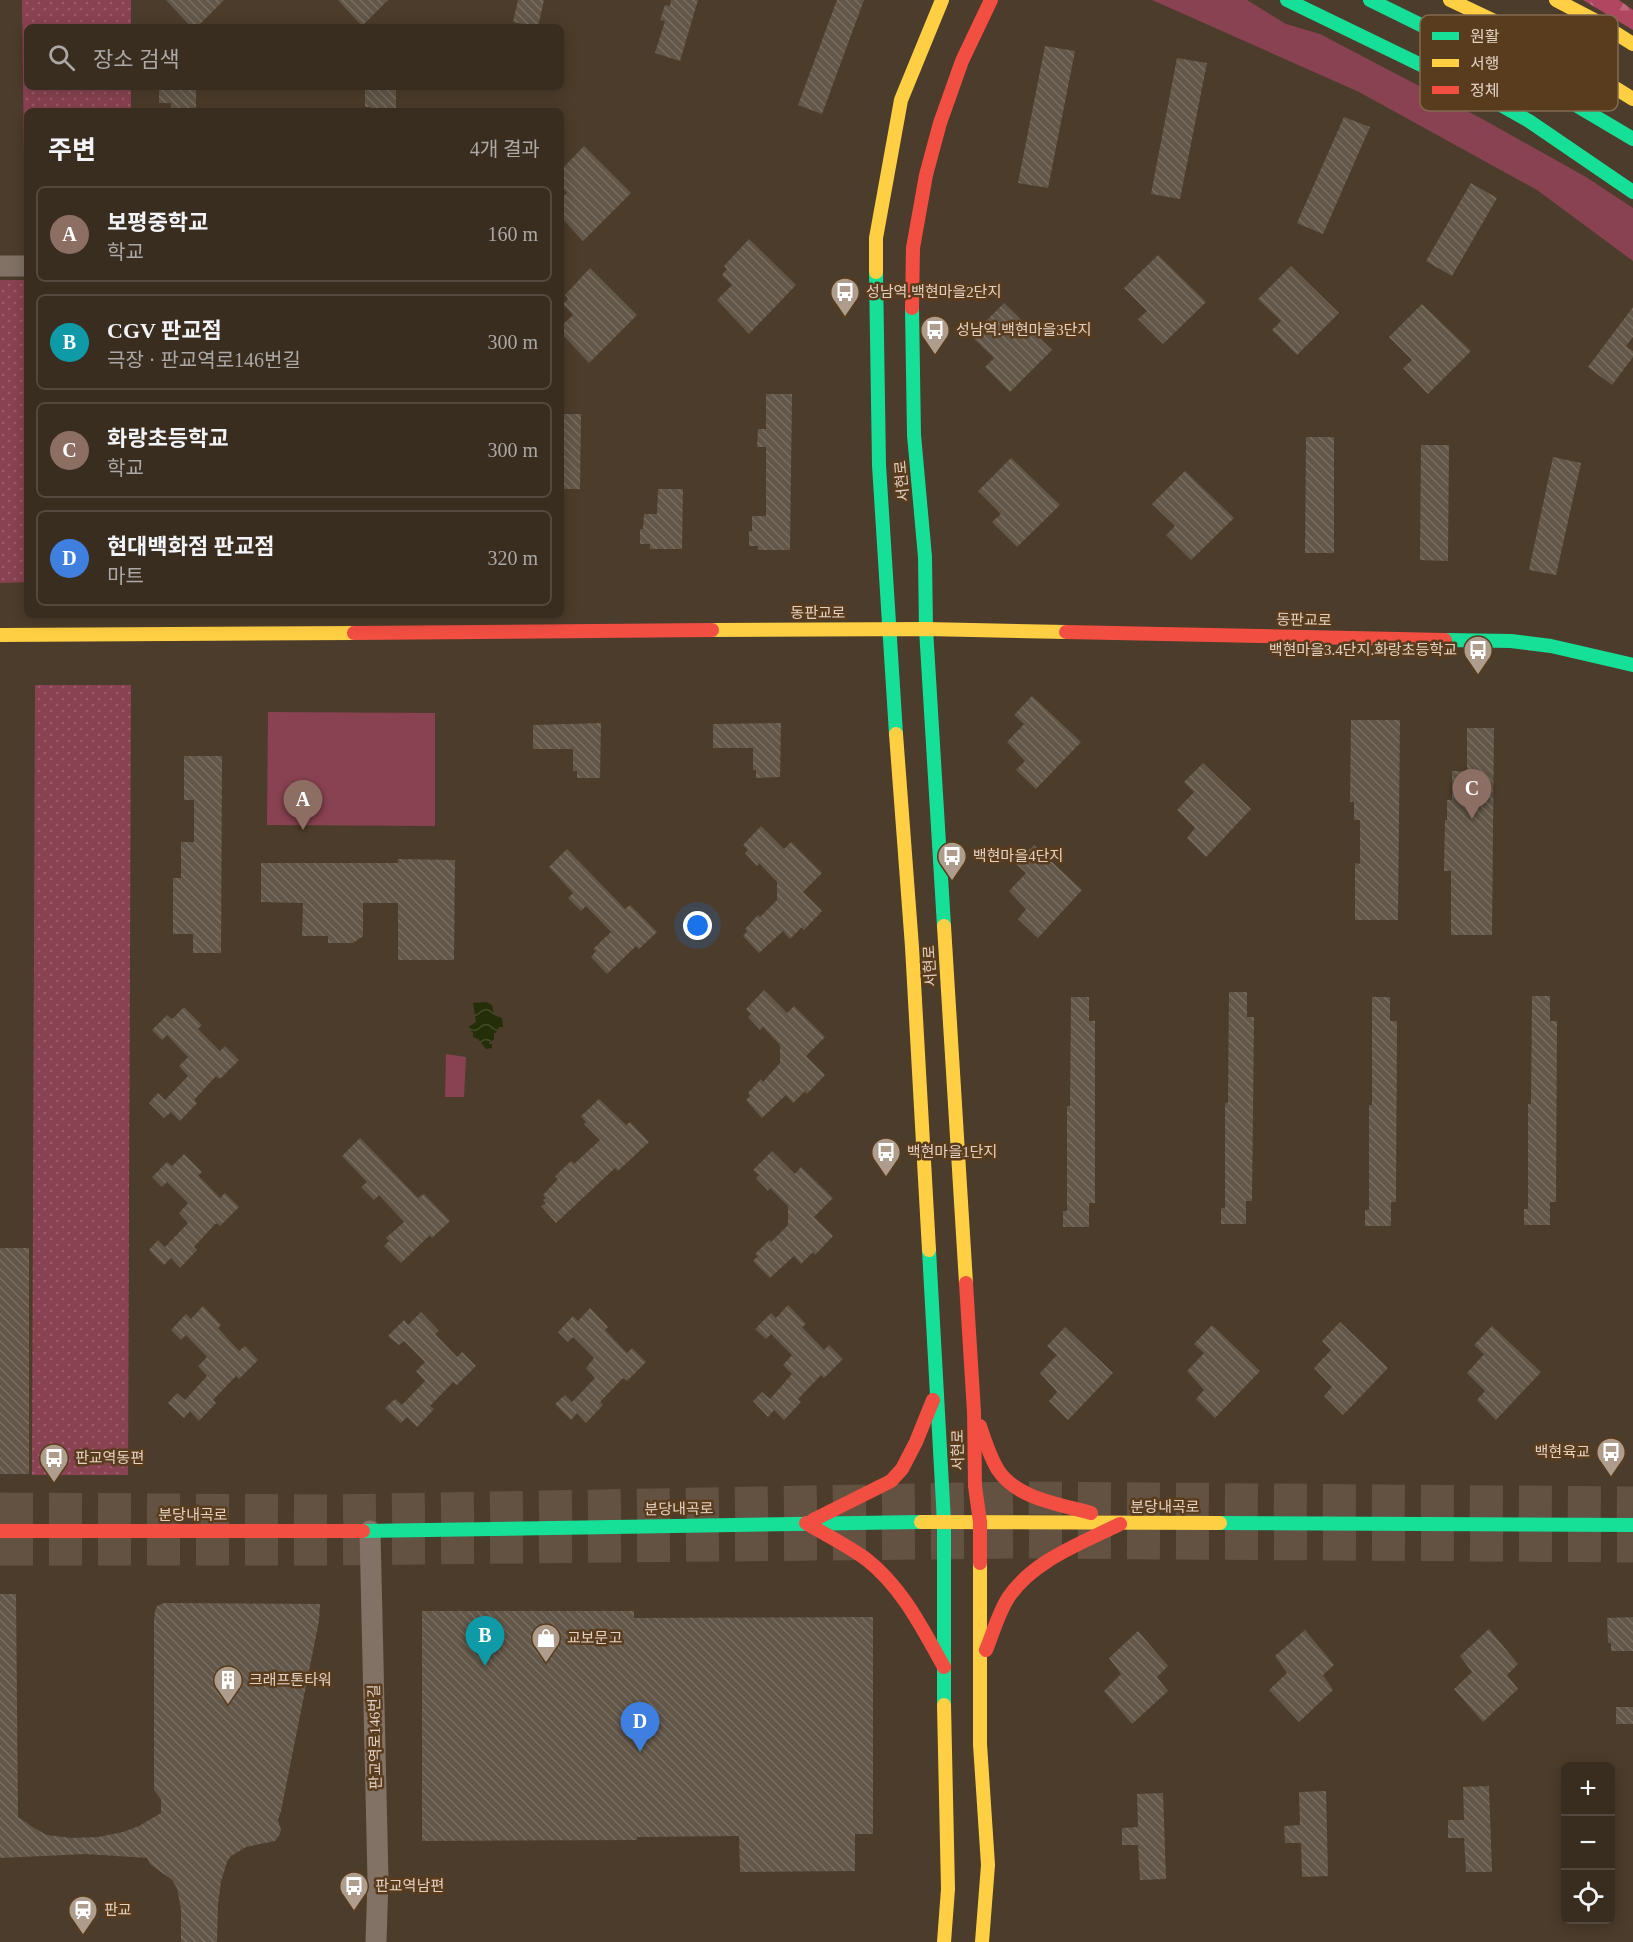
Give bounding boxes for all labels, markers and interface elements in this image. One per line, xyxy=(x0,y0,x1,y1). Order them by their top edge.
legend xyxy=(1420,15,1618,111)
search box xyxy=(24,24,564,90)
text: 원활 xyxy=(1470,28,1500,45)
icon: search xyxy=(45,41,78,74)
text: 장소 검색 xyxy=(93,47,179,72)
text: 서행 xyxy=(1470,55,1499,72)
text: 정체 xyxy=(1470,82,1499,99)
text: 주변 xyxy=(48,136,96,165)
text: 4개 결과 xyxy=(470,138,540,160)
text: 보평중학교 xyxy=(107,210,208,235)
text: A xyxy=(62,223,77,245)
text: 160 m xyxy=(487,223,538,245)
text: 학교 xyxy=(107,241,144,263)
bus stop icon: 성남역.백현마을2단지 xyxy=(829,276,861,318)
place label: 성남역.백현마을2단지 xyxy=(866,283,1001,300)
bus stop icon: 성남역.백현마을3단지 xyxy=(919,314,951,356)
text: CGV 판교점 xyxy=(107,318,222,343)
place label: 성남역.백현마을3단지 xyxy=(956,321,1091,338)
text: B xyxy=(63,331,76,353)
text: 300 m xyxy=(487,331,538,353)
text: 극장 · 판교역로146번길 xyxy=(107,349,301,371)
text: 화랑초등학교 xyxy=(107,426,228,451)
text: C xyxy=(62,439,77,461)
text: 300 m xyxy=(487,439,538,461)
text: 학교 xyxy=(107,457,144,479)
street label: 서현로 xyxy=(891,460,912,502)
text: 현대백화점 판교점 xyxy=(107,534,274,559)
text: D xyxy=(62,547,77,569)
text: 320 m xyxy=(487,547,538,569)
text: 마트 xyxy=(107,565,144,587)
street label: 동판교로 xyxy=(790,605,846,621)
street label: 동판교로 xyxy=(1276,612,1332,628)
bus stop icon: 백현마을3.4단지.화랑초등학교 xyxy=(1462,634,1494,676)
place label: 백현마을3.4단지.화랑초등학교 xyxy=(1269,641,1457,658)
pin: C xyxy=(1452,770,1492,819)
pin: A xyxy=(284,780,322,830)
bus stop icon: 백현마을4단지 xyxy=(936,840,968,882)
place label: 백현마을4단지 xyxy=(973,847,1063,864)
your location xyxy=(683,911,712,940)
street label: 서현로 xyxy=(920,945,939,987)
bus stop icon: 백현마을1단지 xyxy=(870,1136,902,1178)
place label: 백현마을1단지 xyxy=(907,1143,997,1160)
street label: 서현로 xyxy=(949,1429,966,1471)
bus stop icon: 백현육교 xyxy=(1595,1436,1627,1478)
bus stop icon: 판교역동편 xyxy=(38,1442,70,1484)
place label: 백현육교 xyxy=(1535,1443,1590,1460)
place label: 판교역동편 xyxy=(75,1450,144,1466)
street label: 분당내곡로 xyxy=(1130,1499,1200,1515)
street label: 분당내곡로 xyxy=(644,1500,714,1518)
street label: 분당내곡로 xyxy=(158,1507,228,1523)
pin: B xyxy=(466,1616,504,1666)
shop icon: 교보문고 xyxy=(530,1622,562,1664)
place label: 교보문고 xyxy=(567,1630,622,1646)
building icon: 크래프톤타워 xyxy=(212,1664,244,1706)
place label: 크래프톤타워 xyxy=(249,1672,332,1688)
street label: 판교역로146번길 xyxy=(366,1684,384,1790)
pin: D xyxy=(620,1702,660,1752)
map controls xyxy=(1561,1762,1615,1924)
button: + xyxy=(1561,1762,1615,1816)
button: − xyxy=(1561,1816,1615,1870)
bus stop icon: 판교역남편 xyxy=(338,1870,370,1912)
button: locate xyxy=(1561,1870,1615,1924)
place label: 판교역남편 xyxy=(375,1878,444,1894)
station icon: 판교 xyxy=(67,1894,99,1936)
place label: 판교 xyxy=(104,1902,132,1918)

